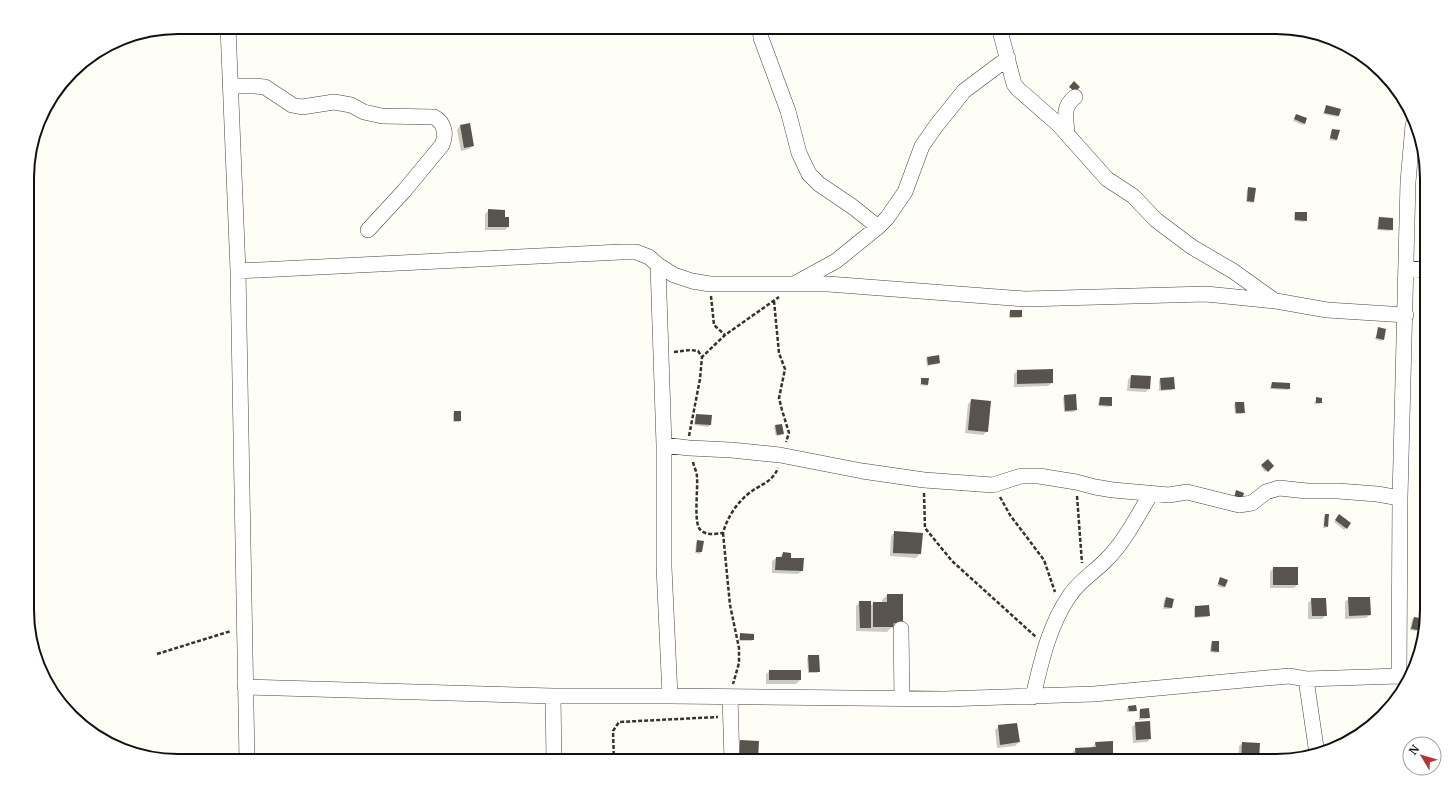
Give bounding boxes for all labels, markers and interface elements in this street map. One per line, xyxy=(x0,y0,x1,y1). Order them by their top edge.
north arrow xyxy=(1402,736,1442,776)
text: N xyxy=(1406,742,1422,758)

